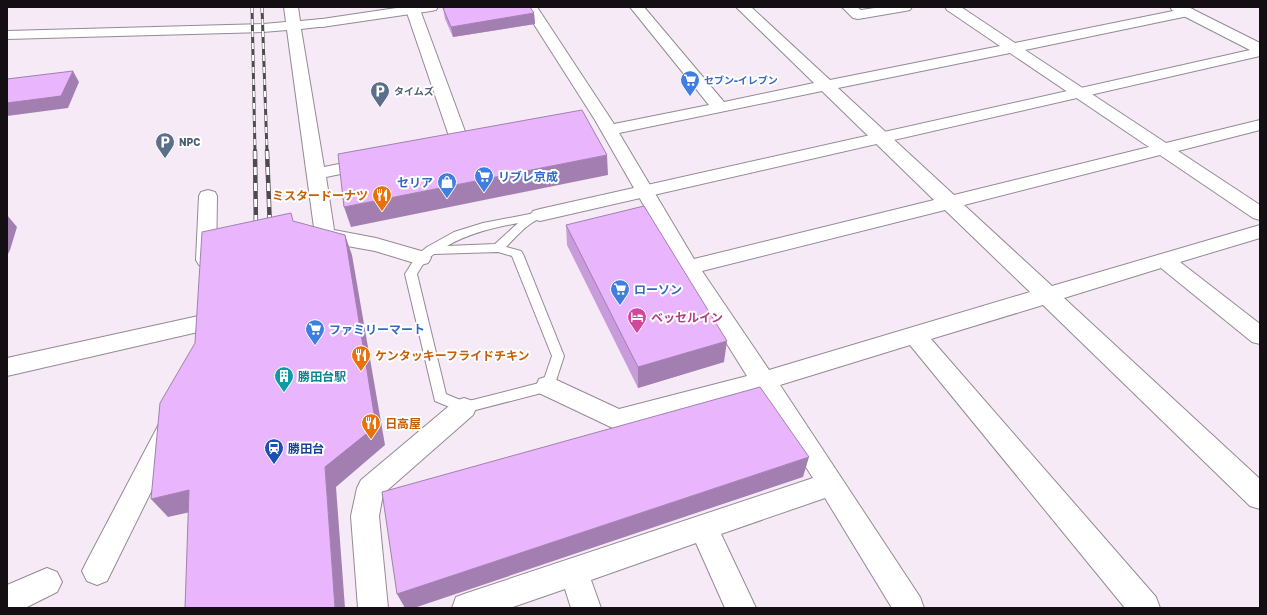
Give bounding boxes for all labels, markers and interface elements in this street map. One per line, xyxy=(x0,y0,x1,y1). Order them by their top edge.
supermarket icon: セブン-イレブン xyxy=(679,69,701,97)
place label: セブン-イレブン xyxy=(704,74,778,86)
parking icon: タイムズ xyxy=(369,80,391,108)
place label: タイムズ xyxy=(394,85,434,97)
parking icon: NPC xyxy=(154,131,176,159)
place label: NPC xyxy=(179,136,200,148)
supermarket icon: リブレ京成 xyxy=(473,165,495,193)
place label: リブレ京成 xyxy=(498,169,558,184)
shop icon: セリア xyxy=(436,171,458,199)
place label: セリア xyxy=(397,175,433,190)
restaurant icon: ミスタードーナツ xyxy=(371,184,393,212)
place label: ミスタードーナツ xyxy=(272,188,368,203)
supermarket icon: ローソン xyxy=(609,278,631,306)
place label: ローソン xyxy=(634,282,682,297)
hotel icon: ベッセルイン xyxy=(626,306,648,334)
place label: ベッセルイン xyxy=(651,310,723,325)
supermarket icon: ファミリーマート xyxy=(304,318,326,346)
place label: ファミリーマート xyxy=(329,322,425,337)
restaurant icon: ケンタッキーフライドチキン xyxy=(350,344,372,372)
place label: ケンタッキーフライドチキン xyxy=(375,348,530,363)
building icon: 勝田台駅 xyxy=(273,365,295,393)
place label: 勝田台駅 xyxy=(298,369,346,384)
restaurant icon: 日高屋 xyxy=(360,412,382,440)
place label: 日高屋 xyxy=(385,416,421,431)
station icon: 勝田台 xyxy=(263,437,285,465)
place label: 勝田台 xyxy=(288,441,324,456)

